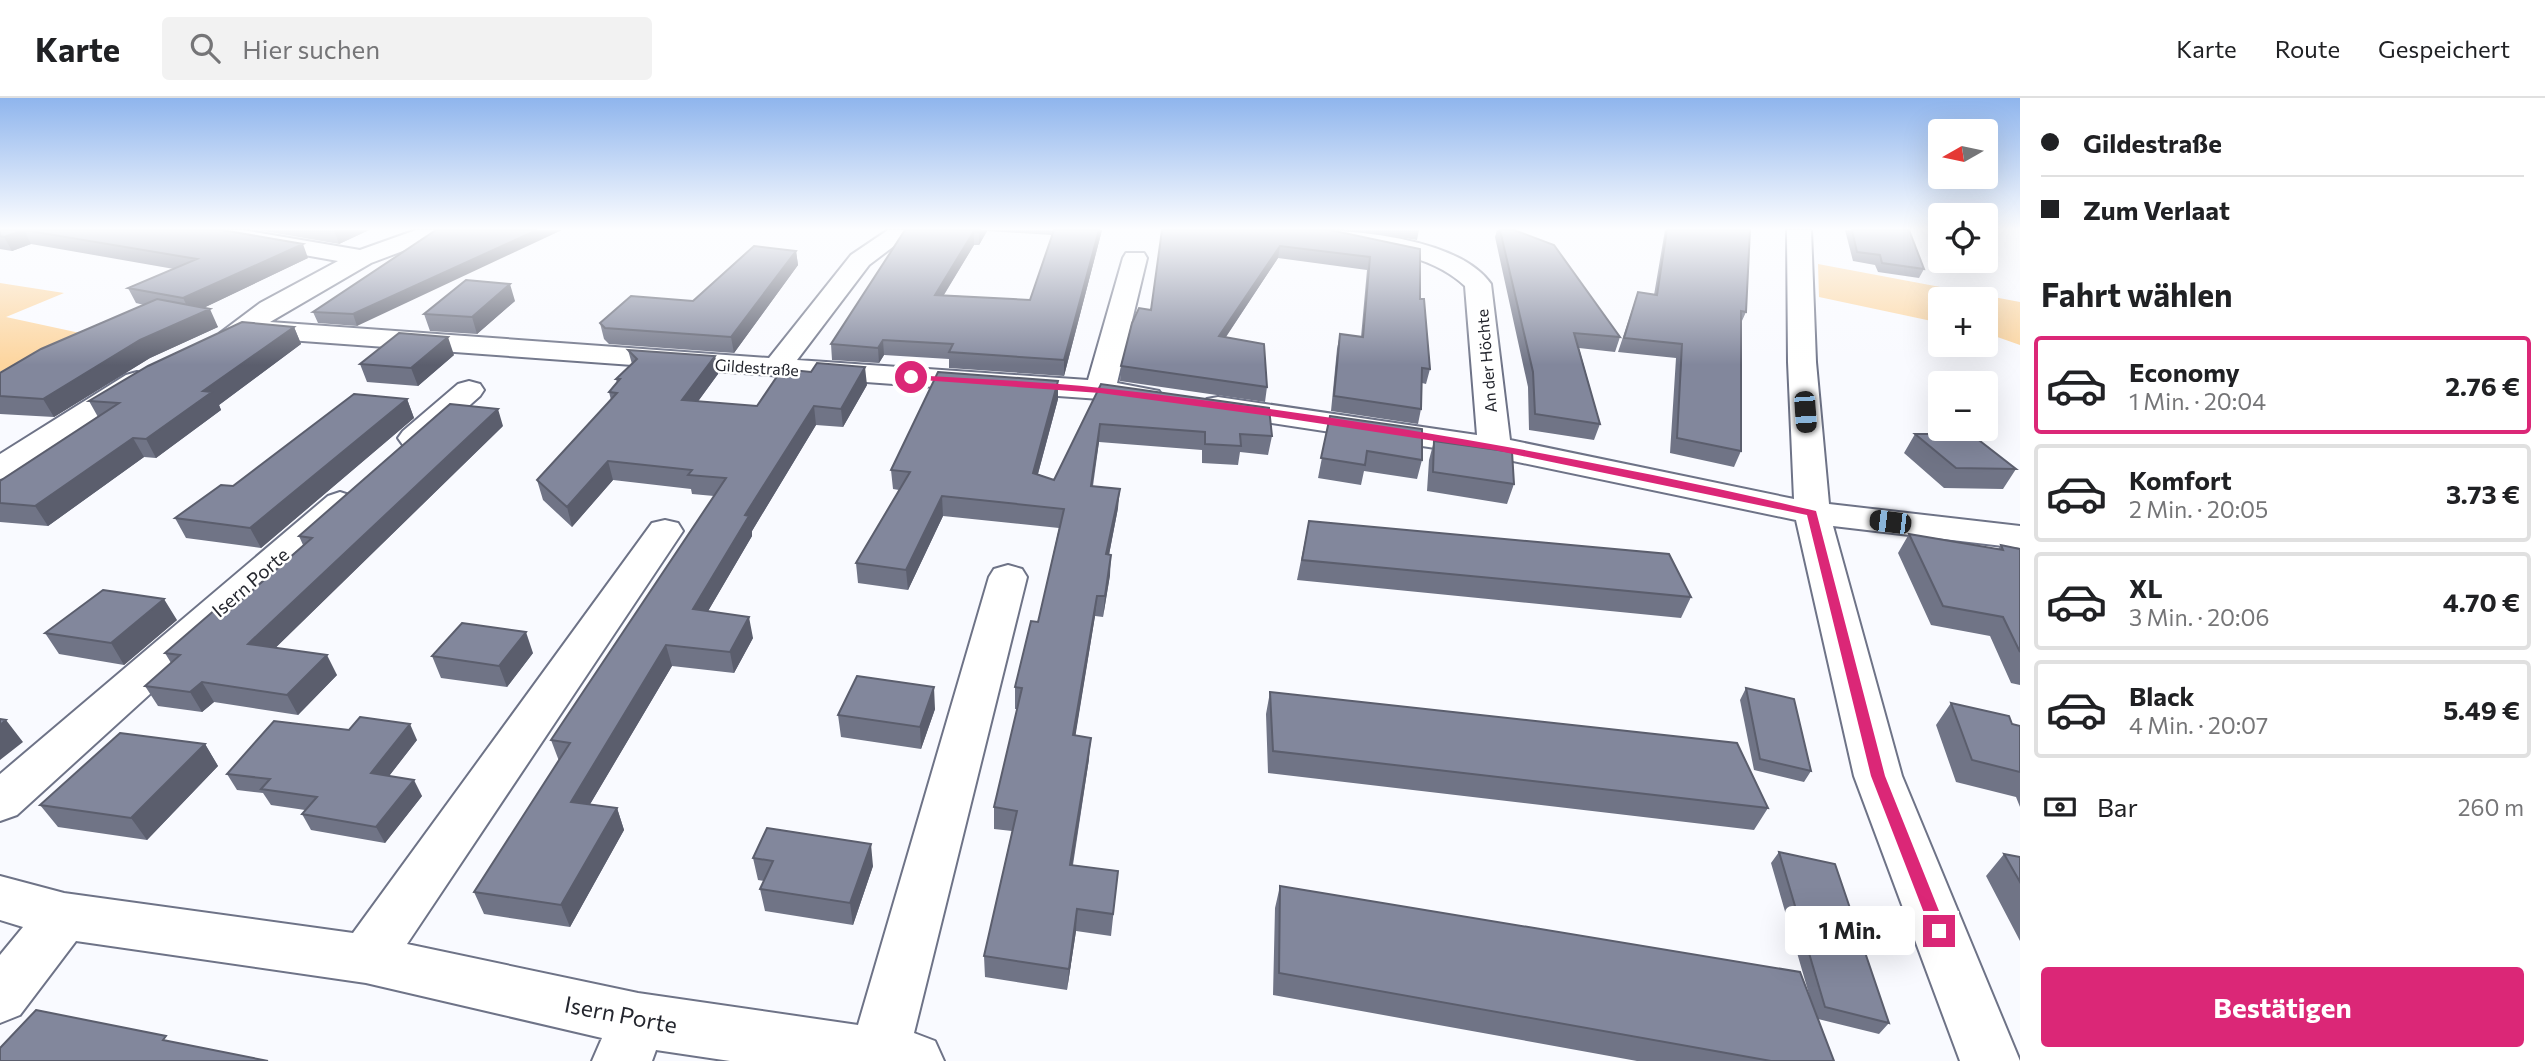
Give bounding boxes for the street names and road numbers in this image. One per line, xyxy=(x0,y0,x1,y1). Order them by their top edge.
street label: An der Höchte xyxy=(1472,308,1500,414)
street label: Gildestraße xyxy=(714,355,800,379)
street label: Isern Porte xyxy=(207,542,293,622)
street label: Isern Porte xyxy=(562,989,680,1039)

